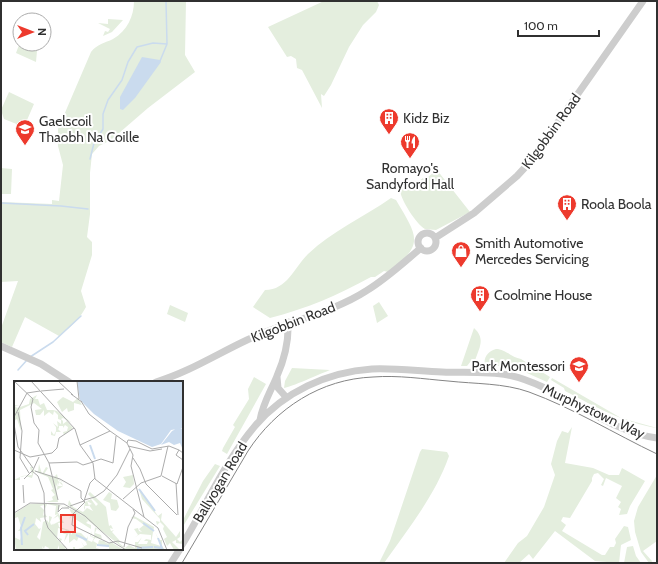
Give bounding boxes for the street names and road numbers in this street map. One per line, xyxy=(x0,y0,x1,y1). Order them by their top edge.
street label: Kilgobbin Road xyxy=(518,90,584,172)
street label: Kilgobbin Road xyxy=(248,298,338,346)
street label: Murphystown Way xyxy=(540,379,648,443)
street label: Ballyogan Road xyxy=(189,438,251,526)

